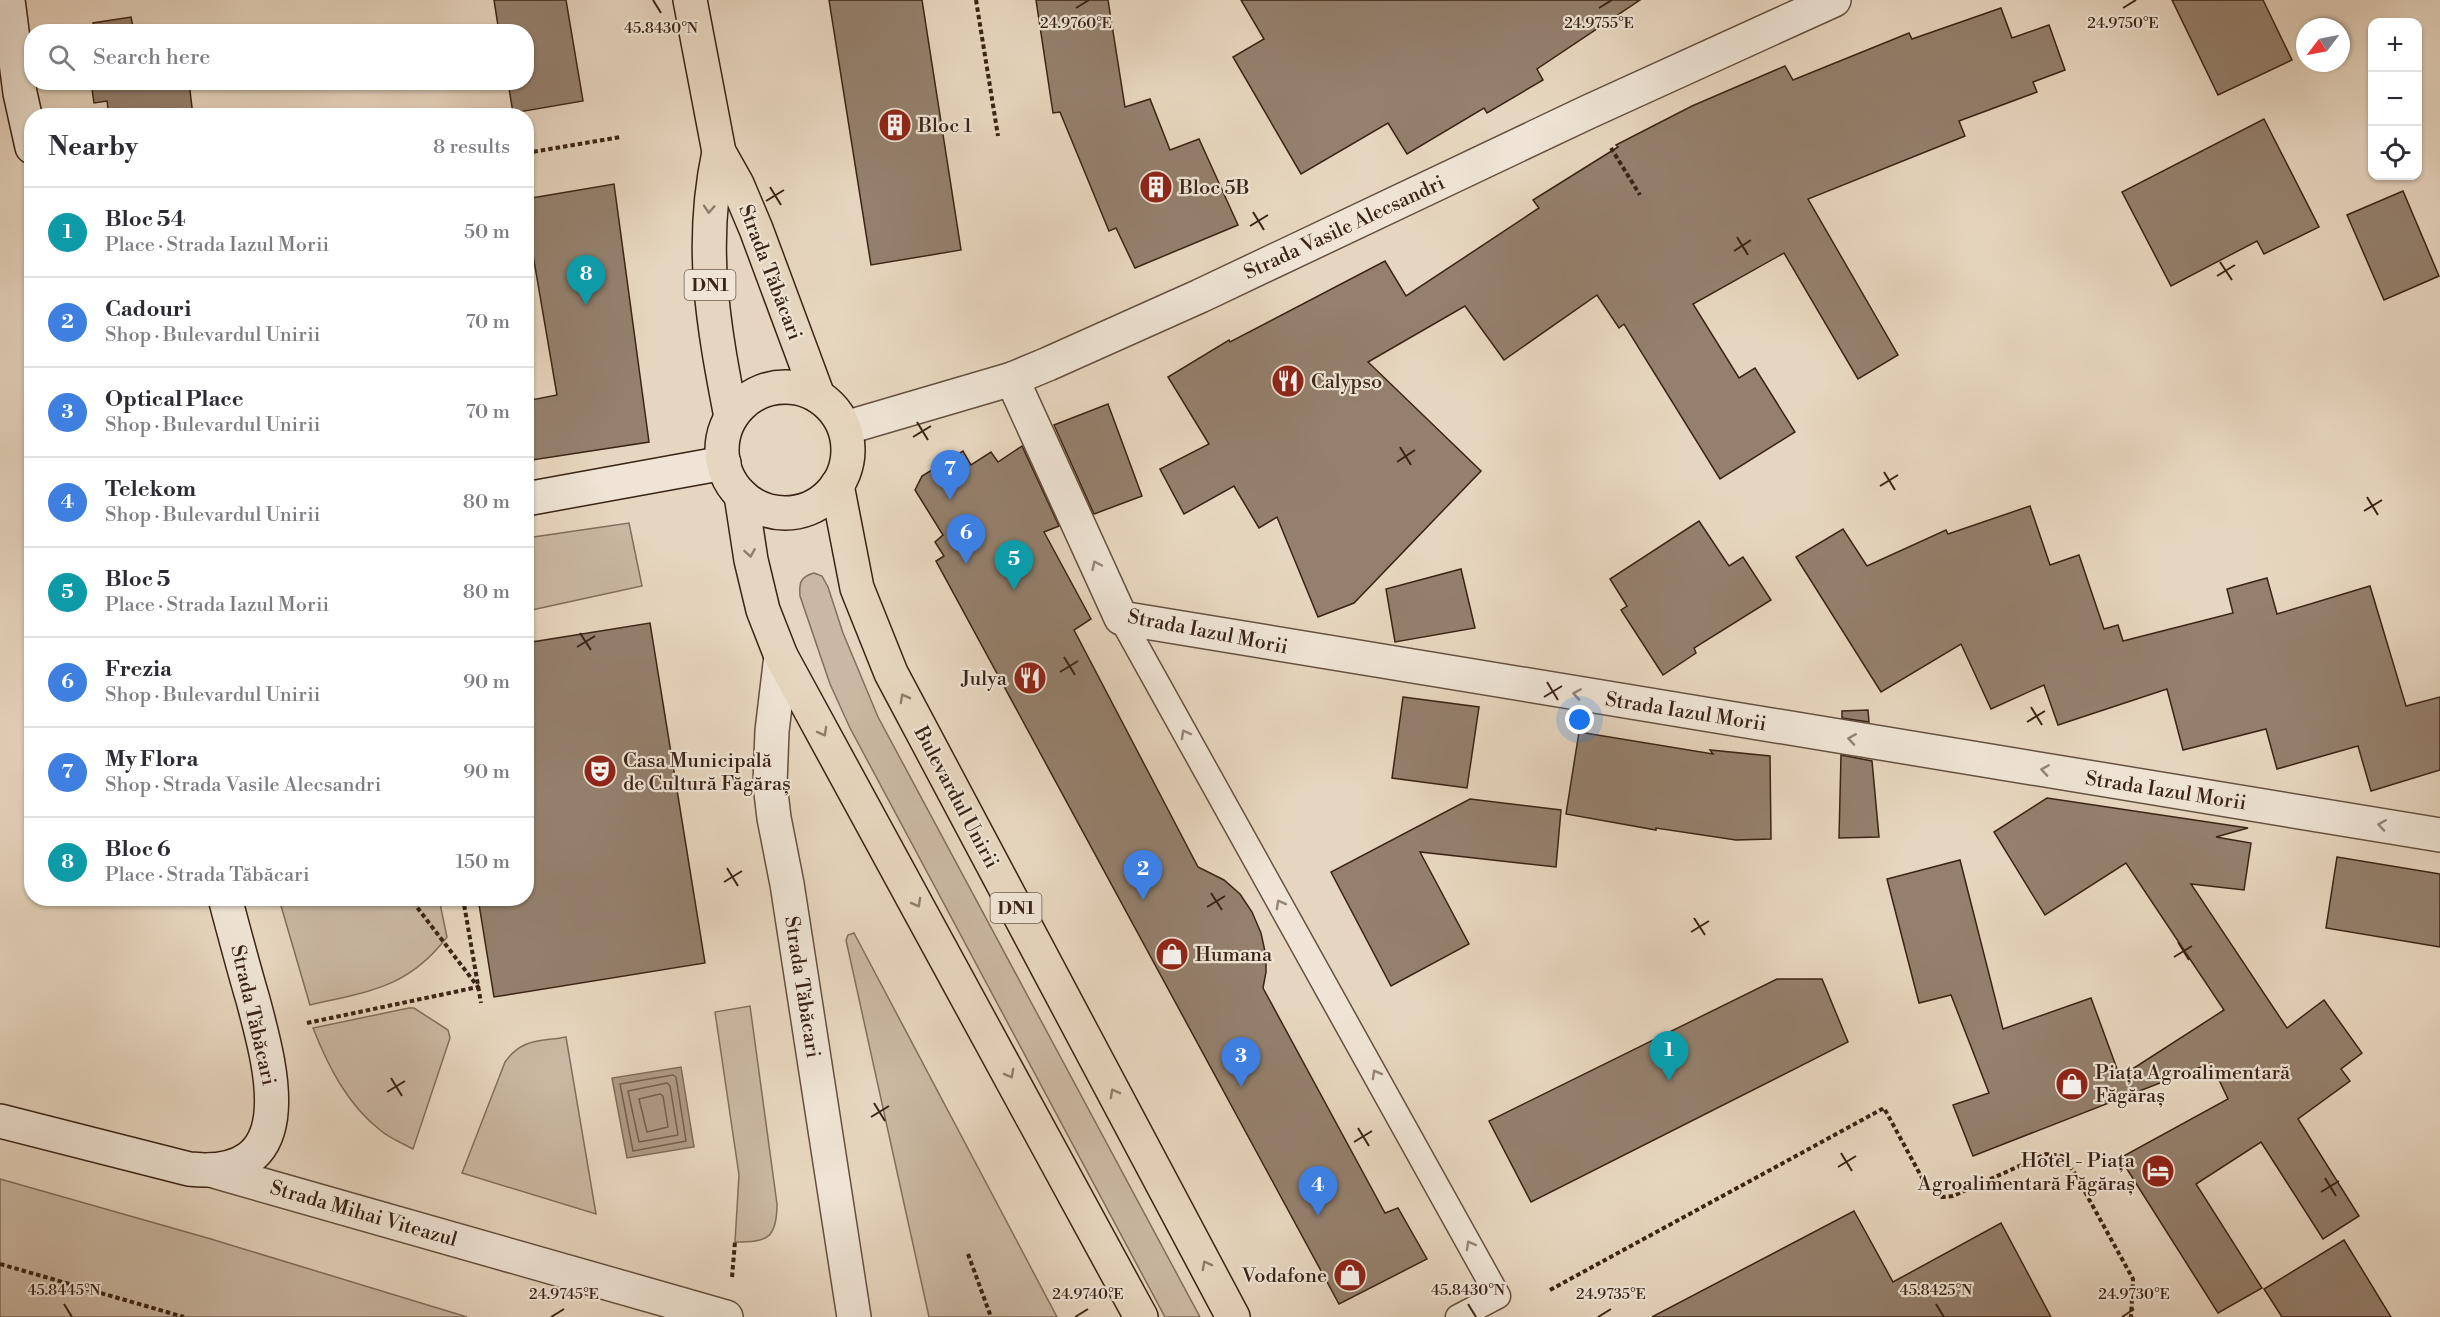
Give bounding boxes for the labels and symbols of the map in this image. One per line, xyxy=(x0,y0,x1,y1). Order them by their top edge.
text: 24.9760°E xyxy=(1040,14,1112,33)
text: 24.9755°E xyxy=(1564,14,1634,33)
text: 24.9750°E xyxy=(2087,14,2159,33)
north arrow xyxy=(2296,18,2350,72)
text: 45.8430°N xyxy=(624,19,698,38)
building icon: Bloc 1 xyxy=(877,107,913,143)
place label: Bloc 1 xyxy=(917,114,972,139)
building icon: Bloc 5B xyxy=(1138,169,1174,205)
street label: Strada Vasile Alecsandri xyxy=(1240,171,1449,286)
place label: Bloc 5B xyxy=(1178,176,1250,201)
street label: Strada Tăbăcari xyxy=(732,201,807,344)
one-way arrow xyxy=(703,205,716,214)
pin: 8 xyxy=(566,256,606,305)
road number: DN1 xyxy=(684,270,736,300)
restaurant icon: Calypso xyxy=(1270,363,1306,399)
place label: Calypso xyxy=(1311,370,1382,395)
pin: 7 xyxy=(930,450,970,500)
pin: 6 xyxy=(946,514,986,564)
pin: 5 xyxy=(994,540,1034,590)
one-way arrow xyxy=(743,548,756,558)
one-way arrow xyxy=(1092,561,1104,572)
street label: Strada Iazul Morii xyxy=(1125,605,1290,660)
restaurant icon: Julya xyxy=(1012,660,1048,696)
place label: Julya xyxy=(960,667,1008,692)
street label: Strada Iazul Morii xyxy=(1603,687,1768,738)
one-way arrow xyxy=(1572,688,1582,700)
one-way arrow xyxy=(900,694,912,705)
your location xyxy=(1565,705,1594,734)
street label: Bulevardul Unirii xyxy=(907,721,1004,874)
one-way arrow xyxy=(815,726,827,737)
one-way arrow xyxy=(1181,729,1192,740)
one-way arrow xyxy=(1848,733,1857,745)
place label: Casa Municipală de Cultură Făgăraș xyxy=(623,749,791,797)
theatre icon: Casa Municipală de Cultură Făgăraș xyxy=(582,753,618,789)
one-way arrow xyxy=(2040,764,2050,777)
street label: Strada Iazul Morii xyxy=(2083,766,2248,817)
one-way arrow xyxy=(2378,820,2387,832)
pin: 2 xyxy=(1124,850,1162,900)
road number: DN1 xyxy=(990,893,1042,923)
one-way arrow xyxy=(910,897,921,907)
one-way arrow xyxy=(1276,900,1287,910)
street label: Strada Tăbăcari xyxy=(778,915,825,1060)
shop icon: Humana xyxy=(1154,936,1190,972)
street label: Strada Tăbăcari xyxy=(224,943,281,1088)
place label: Humana xyxy=(1195,943,1273,968)
pin: 1 xyxy=(1650,1032,1688,1081)
pin: 3 xyxy=(1222,1038,1260,1087)
place label: Piața Agroalimentară Făgăraș xyxy=(2095,1061,2291,1109)
shop icon: Piața Agroalimentară Făgăraș xyxy=(2054,1066,2090,1102)
one-way arrow xyxy=(1003,1068,1014,1079)
one-way arrow xyxy=(1371,1070,1383,1080)
one-way arrow xyxy=(1110,1089,1121,1099)
place label: Hotel - Piața Agroalimentară Făgăraș xyxy=(1917,1149,2136,1197)
hotel icon: Hotel - Piața Agroalimentară Făgăraș xyxy=(2140,1153,2176,1189)
pin: 4 xyxy=(1298,1166,1338,1216)
street label: Strada Mihai Viteazul xyxy=(267,1176,460,1253)
one-way arrow xyxy=(1466,1240,1477,1251)
shop icon: Vodafone xyxy=(1332,1257,1368,1293)
one-way arrow xyxy=(1202,1261,1213,1272)
place label: Vodafone xyxy=(1241,1264,1327,1289)
text: 45.8445°N xyxy=(27,1281,101,1300)
text: 45.8430°N xyxy=(1431,1281,1505,1300)
text: 45.8425°N xyxy=(1900,1281,1972,1300)
text: 24.9745°E xyxy=(529,1285,599,1304)
text: 24.9740°E xyxy=(1052,1285,1124,1304)
text: 24.9735°E xyxy=(1576,1285,1646,1304)
text: 24.9730°E xyxy=(2098,1285,2170,1304)

